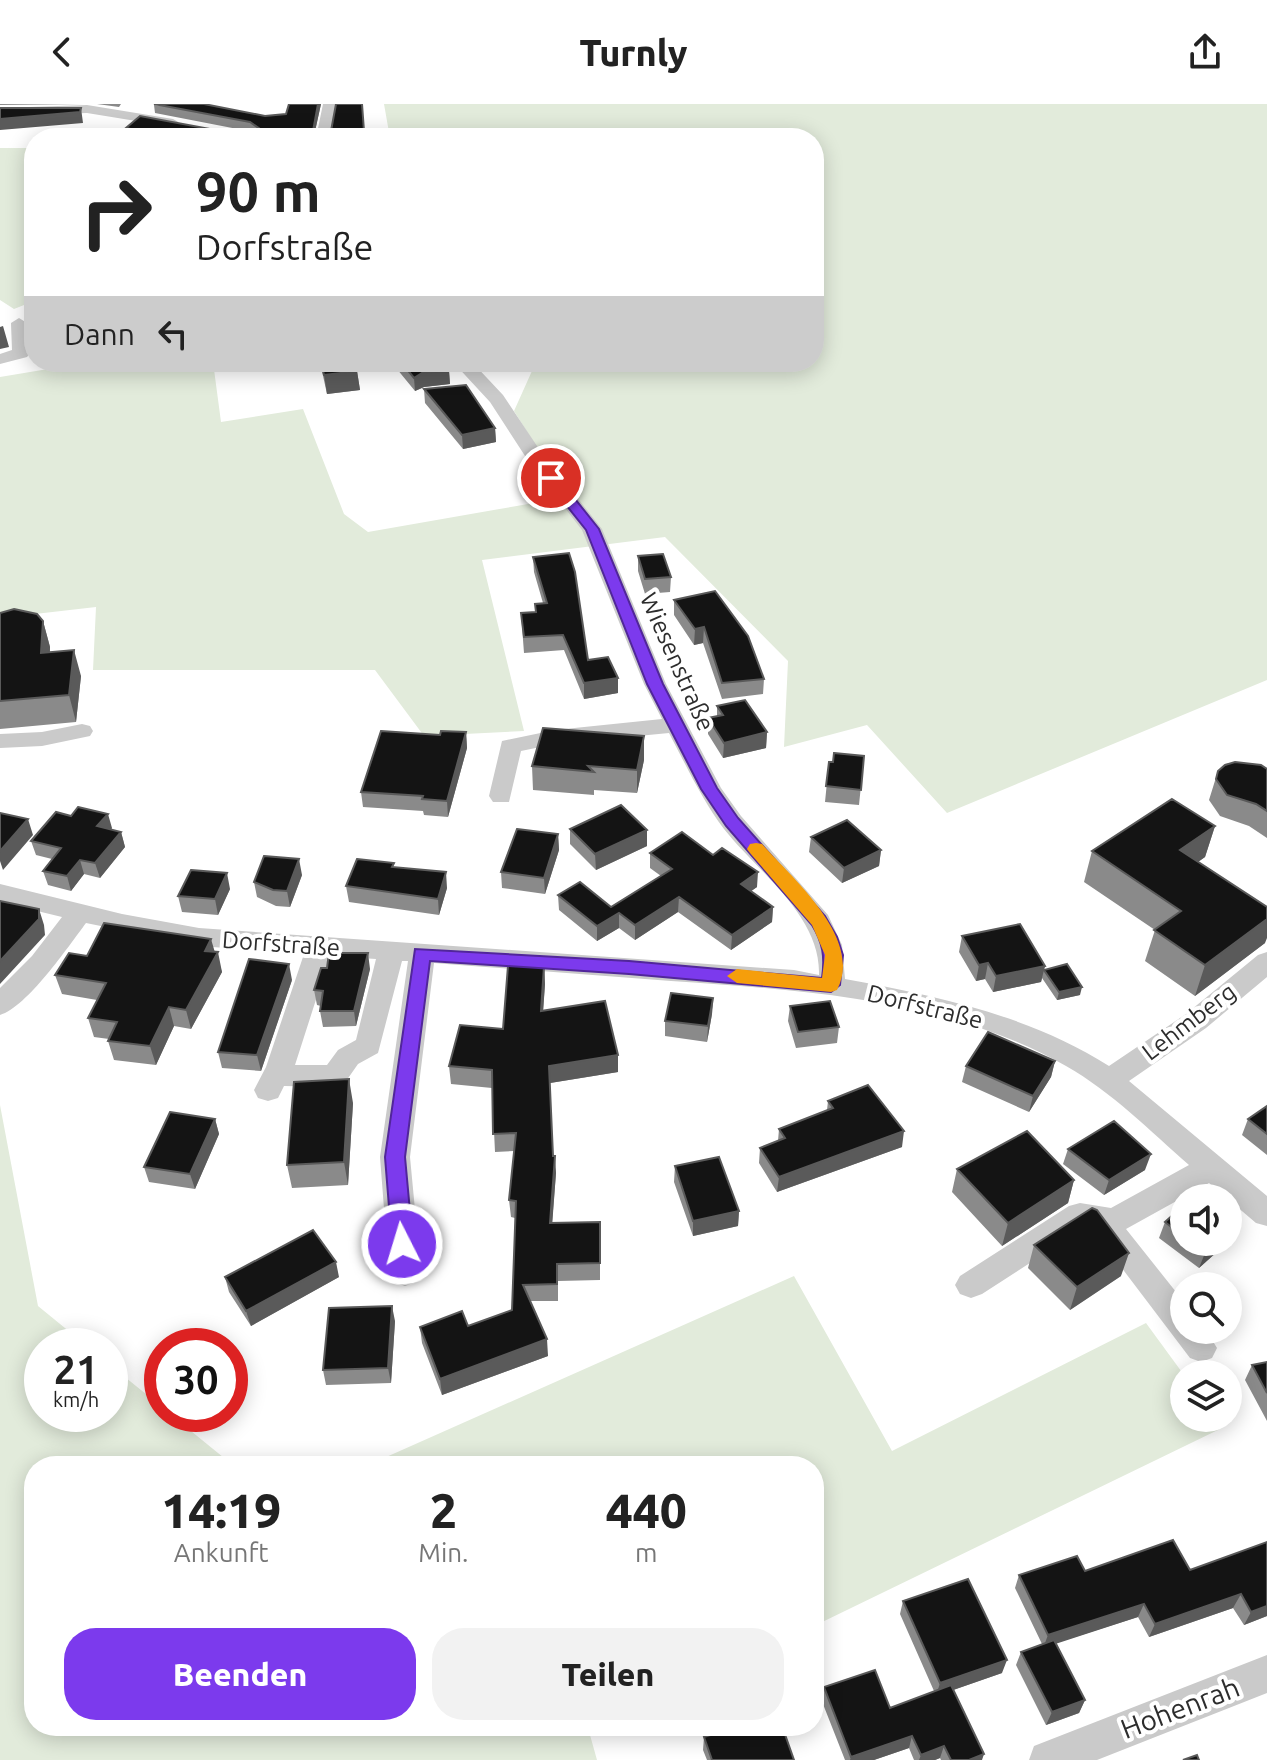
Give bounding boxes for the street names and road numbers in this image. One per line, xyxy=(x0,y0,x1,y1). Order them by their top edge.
street label: Wiesenstraße xyxy=(635,589,720,735)
street label: Dorfstraße xyxy=(221,926,341,961)
street label: Lehmberg xyxy=(1137,978,1241,1065)
street label: Dorfstraße xyxy=(865,979,986,1034)
street label: Hohenrah xyxy=(1116,1671,1243,1744)

